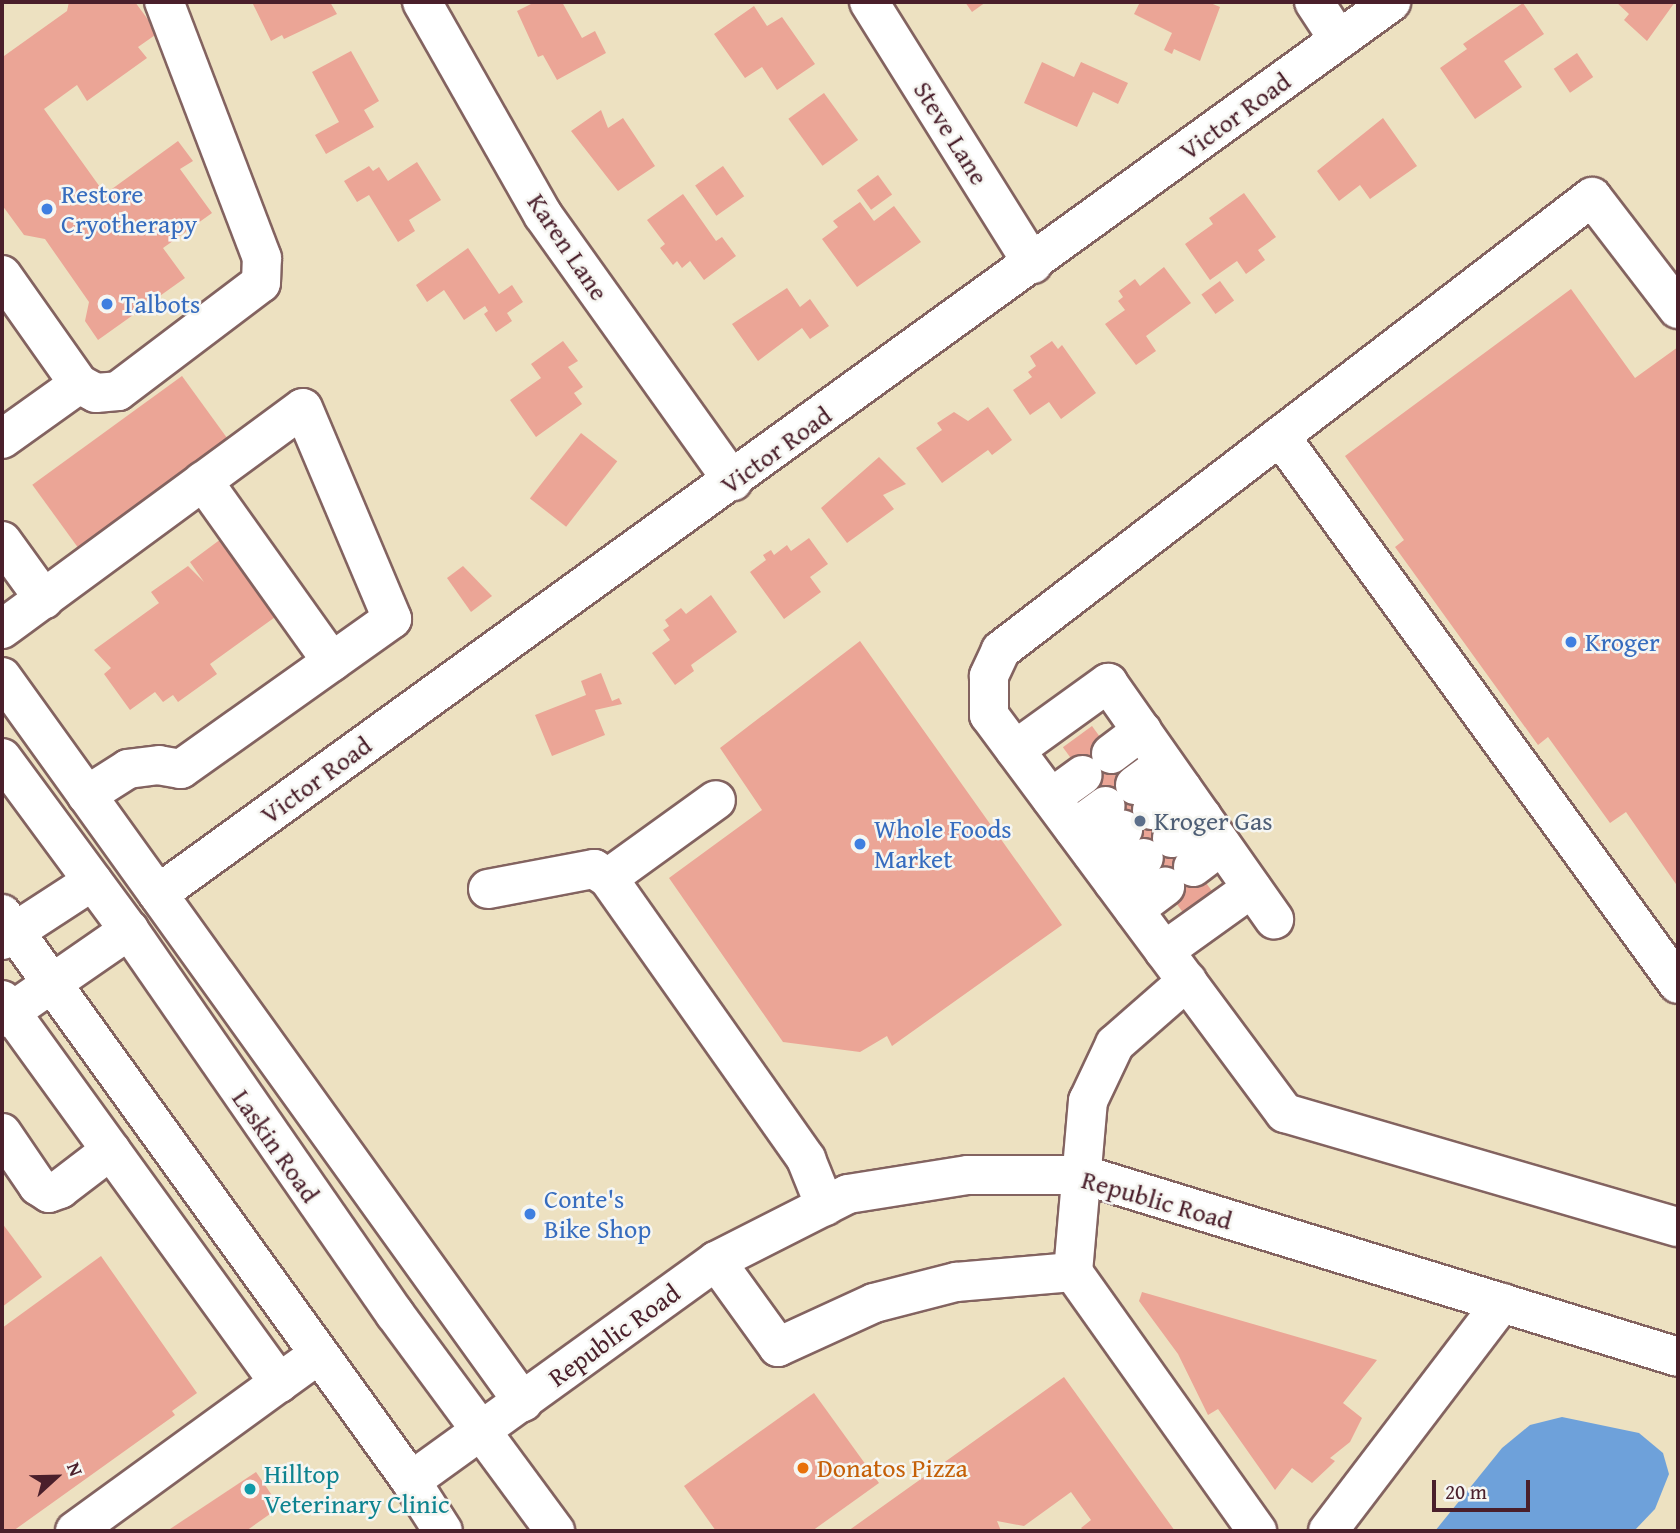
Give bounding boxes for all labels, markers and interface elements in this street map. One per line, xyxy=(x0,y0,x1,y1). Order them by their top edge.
street label: Victor Road xyxy=(1174,65,1296,167)
street label: Steve Lane xyxy=(907,76,995,190)
place label: Restore Cryotherapy xyxy=(61,178,197,240)
street label: Karen Lane xyxy=(521,188,615,306)
marker: Restore Cryotherapy xyxy=(39,201,55,217)
place label: Talbots xyxy=(121,288,200,320)
marker: Talbots xyxy=(99,296,115,312)
street label: Victor Road xyxy=(715,399,837,501)
place label: Kroger xyxy=(1585,626,1660,658)
marker: Kroger xyxy=(1563,634,1579,650)
street label: Victor Road xyxy=(255,729,377,831)
place label: Kroger Gas xyxy=(1154,805,1272,837)
place label: Whole Foods Market xyxy=(874,813,1012,874)
marker: Kroger Gas xyxy=(1132,813,1148,829)
marker: Whole Foods Market xyxy=(852,836,868,852)
street label: Laskin Road xyxy=(226,1084,326,1208)
street label: Republic Road xyxy=(1078,1164,1236,1236)
place label: Conte's Bike Shop xyxy=(544,1183,651,1244)
marker: Conte's Bike Shop xyxy=(522,1206,538,1222)
street label: Republic Road xyxy=(542,1277,686,1393)
north arrow xyxy=(21,1442,91,1512)
place label: Donatos Pizza xyxy=(817,1452,968,1484)
text: N xyxy=(60,1458,91,1480)
place label: Hilltop Veterinary Clinic xyxy=(264,1458,450,1520)
marker: Donatos Pizza xyxy=(795,1460,811,1476)
scale bar xyxy=(1435,1466,1533,1510)
text: 20 m xyxy=(1445,1476,1487,1507)
marker: Hilltop Veterinary Clinic xyxy=(242,1481,258,1497)

